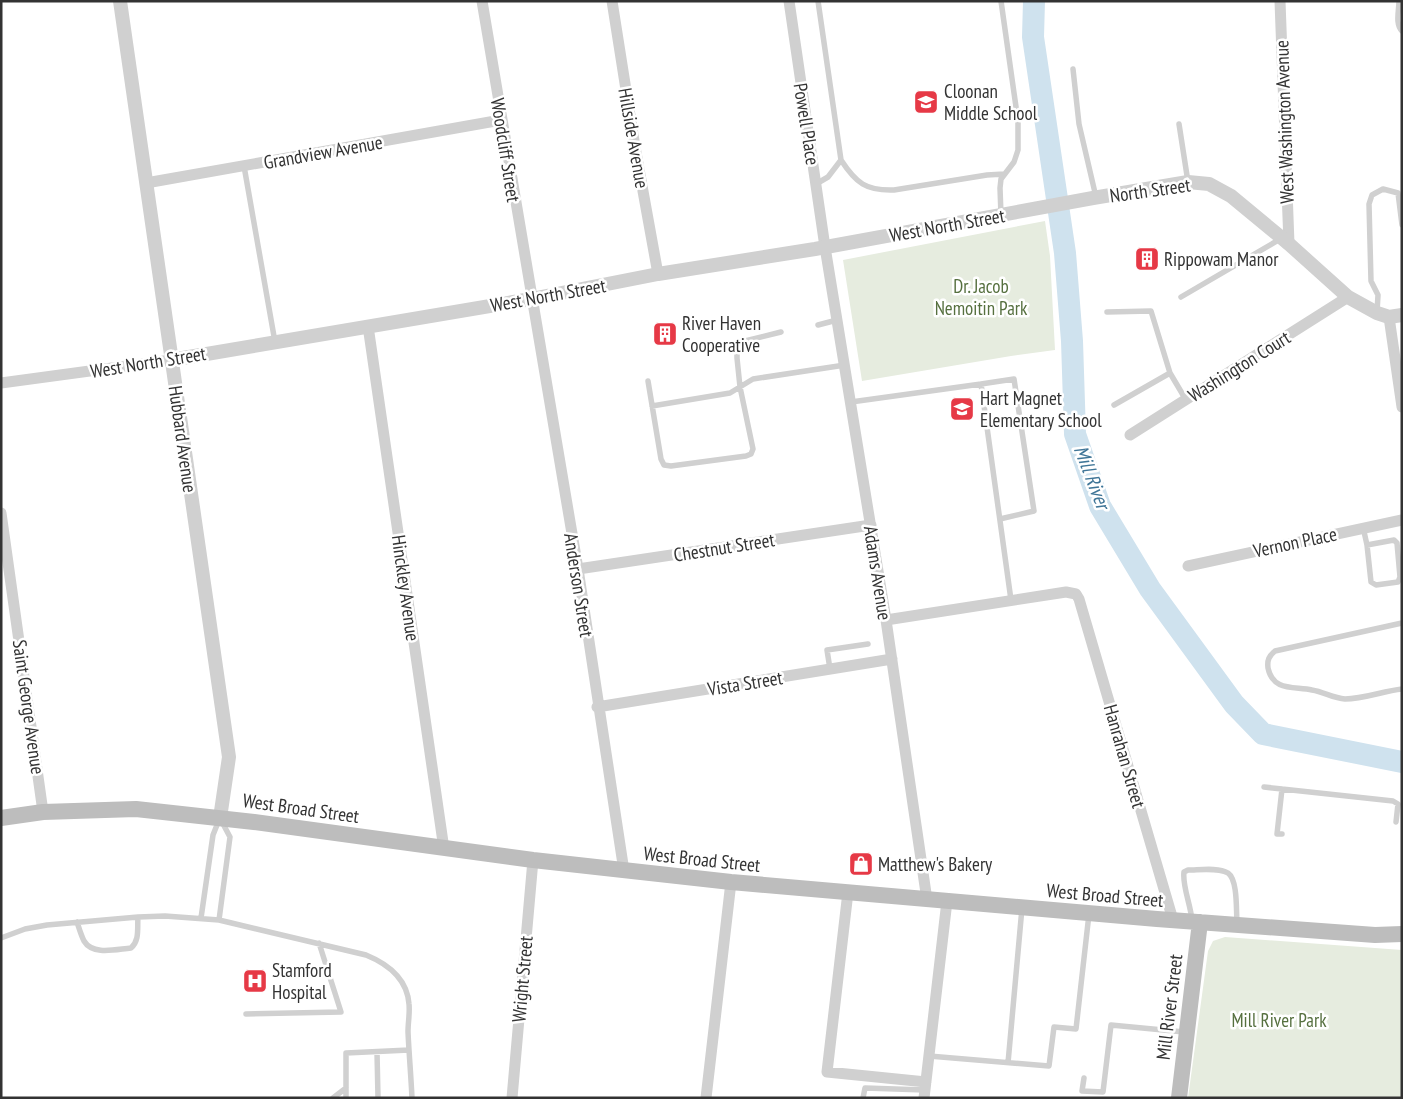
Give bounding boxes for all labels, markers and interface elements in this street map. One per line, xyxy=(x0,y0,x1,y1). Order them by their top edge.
street label: West Washington Avenue xyxy=(1269,40,1299,204)
place label: Cloonan Middle School xyxy=(944,79,1038,125)
street label: Powell Place xyxy=(789,81,825,167)
street label: Hillside Avenue xyxy=(613,86,655,190)
school or university icon: Cloonan Middle School xyxy=(913,89,939,115)
street label: Woodcliff Street xyxy=(486,96,526,205)
street label: Grandview Avenue xyxy=(262,130,384,174)
street label: North Street xyxy=(1108,172,1193,208)
street label: West North Street xyxy=(887,203,1007,247)
building icon: Rippowam Manor xyxy=(1134,246,1160,272)
place label: Rippowam Manor xyxy=(1164,247,1279,271)
street label: West North Street xyxy=(488,273,608,317)
park label: Dr. Jacob Nemoitin Park xyxy=(935,274,1028,320)
place label: River Haven Cooperative xyxy=(682,311,761,357)
building icon: River Haven Cooperative xyxy=(652,321,678,347)
street label: Washington Court xyxy=(1183,325,1295,407)
street label: West North Street xyxy=(89,341,208,383)
street label: Hubbard Avenue xyxy=(164,384,202,494)
place label: Hart Magnet Elementary School xyxy=(980,386,1102,432)
school or university icon: Hart Magnet Elementary School xyxy=(949,396,975,422)
water label: Mill River xyxy=(1068,441,1117,515)
street label: Vernon Place xyxy=(1250,521,1339,563)
street label: Adams Avenue xyxy=(859,524,897,622)
street label: Chestnut Street xyxy=(672,527,777,567)
street label: Anderson Street xyxy=(559,531,599,639)
street label: Hinckley Avenue xyxy=(387,533,425,643)
street label: Saint George Avenue xyxy=(8,638,50,776)
street label: Vista Street xyxy=(705,665,785,701)
street label: Hanrahan Street xyxy=(1099,701,1151,811)
street label: West Broad Street xyxy=(241,788,361,828)
street label: West Broad Street xyxy=(642,841,762,877)
shop icon: Matthew's Bakery xyxy=(848,851,874,877)
place label: Matthew's Bakery xyxy=(878,852,993,876)
street label: West Broad Street xyxy=(1046,878,1165,912)
street label: Wright Street xyxy=(506,934,538,1023)
street label: Mill River Street xyxy=(1151,952,1187,1061)
place label: Stamford Hospital xyxy=(272,958,332,1004)
hospital icon: Stamford Hospital xyxy=(242,968,268,994)
park label: Mill River Park xyxy=(1231,1008,1327,1032)

